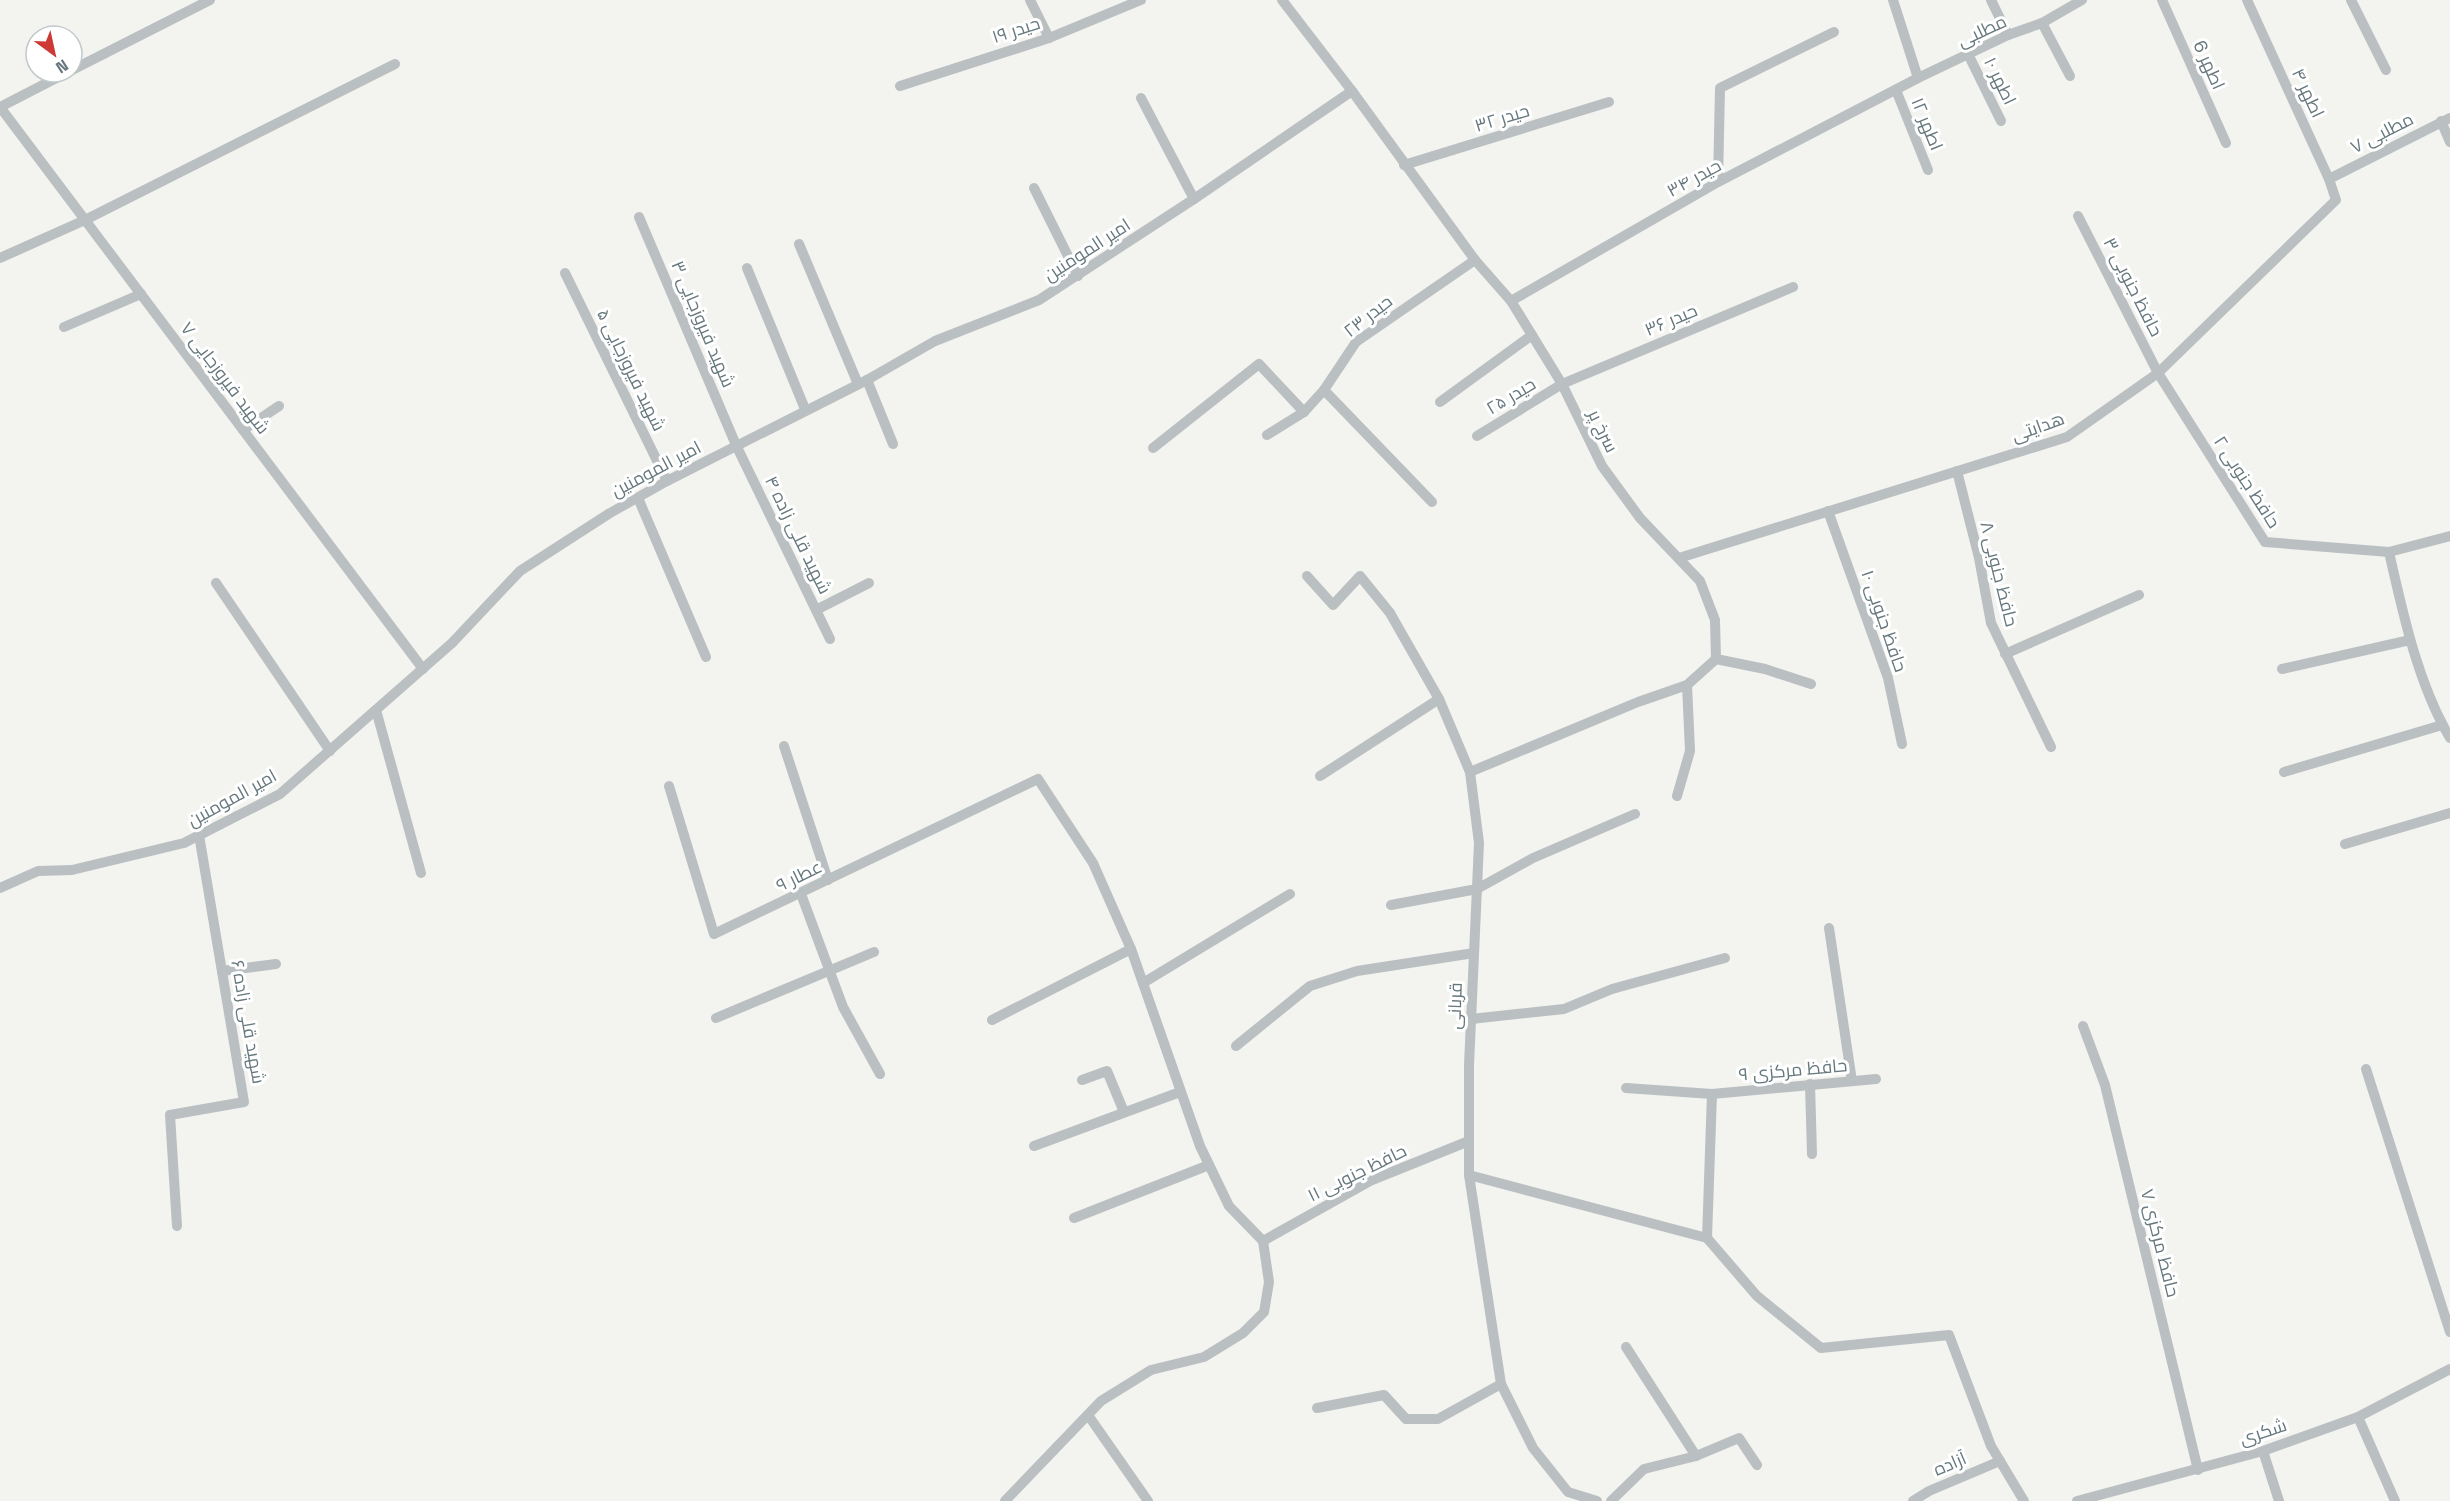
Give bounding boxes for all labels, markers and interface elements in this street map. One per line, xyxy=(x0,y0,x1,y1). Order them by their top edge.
street label: مطلبی xyxy=(1953,9,2010,52)
street label: حیدر ۱۹ xyxy=(989,11,1043,48)
north arrow xyxy=(24,24,84,84)
street label: اطهر 6 xyxy=(2189,37,2230,93)
street label: اطهر ۱۰ xyxy=(1979,53,2022,108)
text: N xyxy=(52,54,72,78)
street label: اطهر ۴ xyxy=(2287,64,2330,121)
street label: اطهر ۱۲ xyxy=(1906,94,1948,154)
street label: حیدر ۳۲ xyxy=(1472,98,1532,137)
street label: مطلبی ۷ xyxy=(2346,107,2417,158)
street label: حیدر ۳۴ xyxy=(1663,153,1725,202)
street label: امیر المومنین xyxy=(1039,213,1134,286)
street label: حافظ جنوبی ۳ xyxy=(2099,233,2168,340)
street label: شهید فیروزجایی ۳ xyxy=(666,257,740,391)
street label: حیدر ۲۳ xyxy=(1339,289,1397,342)
street label: حیدر ۳۶ xyxy=(1641,298,1701,341)
street label: شهید فیروزجایی ۵ xyxy=(592,305,671,435)
street label: شهید فیروزجایی ۷ xyxy=(176,317,275,438)
street label: حیدر ۲۵ xyxy=(1482,372,1540,419)
street label: سرخ پر xyxy=(1582,404,1624,457)
street label: هدایتی xyxy=(2008,406,2068,447)
street label: حافظ جنوبی ۲ xyxy=(2209,431,2286,532)
street label: امیر المومنین xyxy=(607,435,705,502)
street label: شهید قلی زاده ۴ xyxy=(760,472,837,598)
street label: حافظ جنوبی ۸ xyxy=(1975,519,2024,629)
street label: حافظ جنوبی ۱۰ xyxy=(1856,567,1913,675)
street label: امیر المومنین xyxy=(183,764,281,832)
street label: عطار ۹ xyxy=(772,855,825,896)
street label: شهید قلی زاده ۶ xyxy=(226,958,271,1086)
street label: قربانی xyxy=(1442,982,1467,1030)
street label: حافظ مرکزی ۹ xyxy=(1738,1053,1848,1086)
street label: حافظ جنوبی ۱۱ xyxy=(1303,1139,1410,1206)
street label: حافظ مرکزی ۷ xyxy=(2136,1186,2185,1299)
street label: شکری xyxy=(2236,1413,2289,1450)
street label: آزاده xyxy=(1930,1446,1970,1481)

